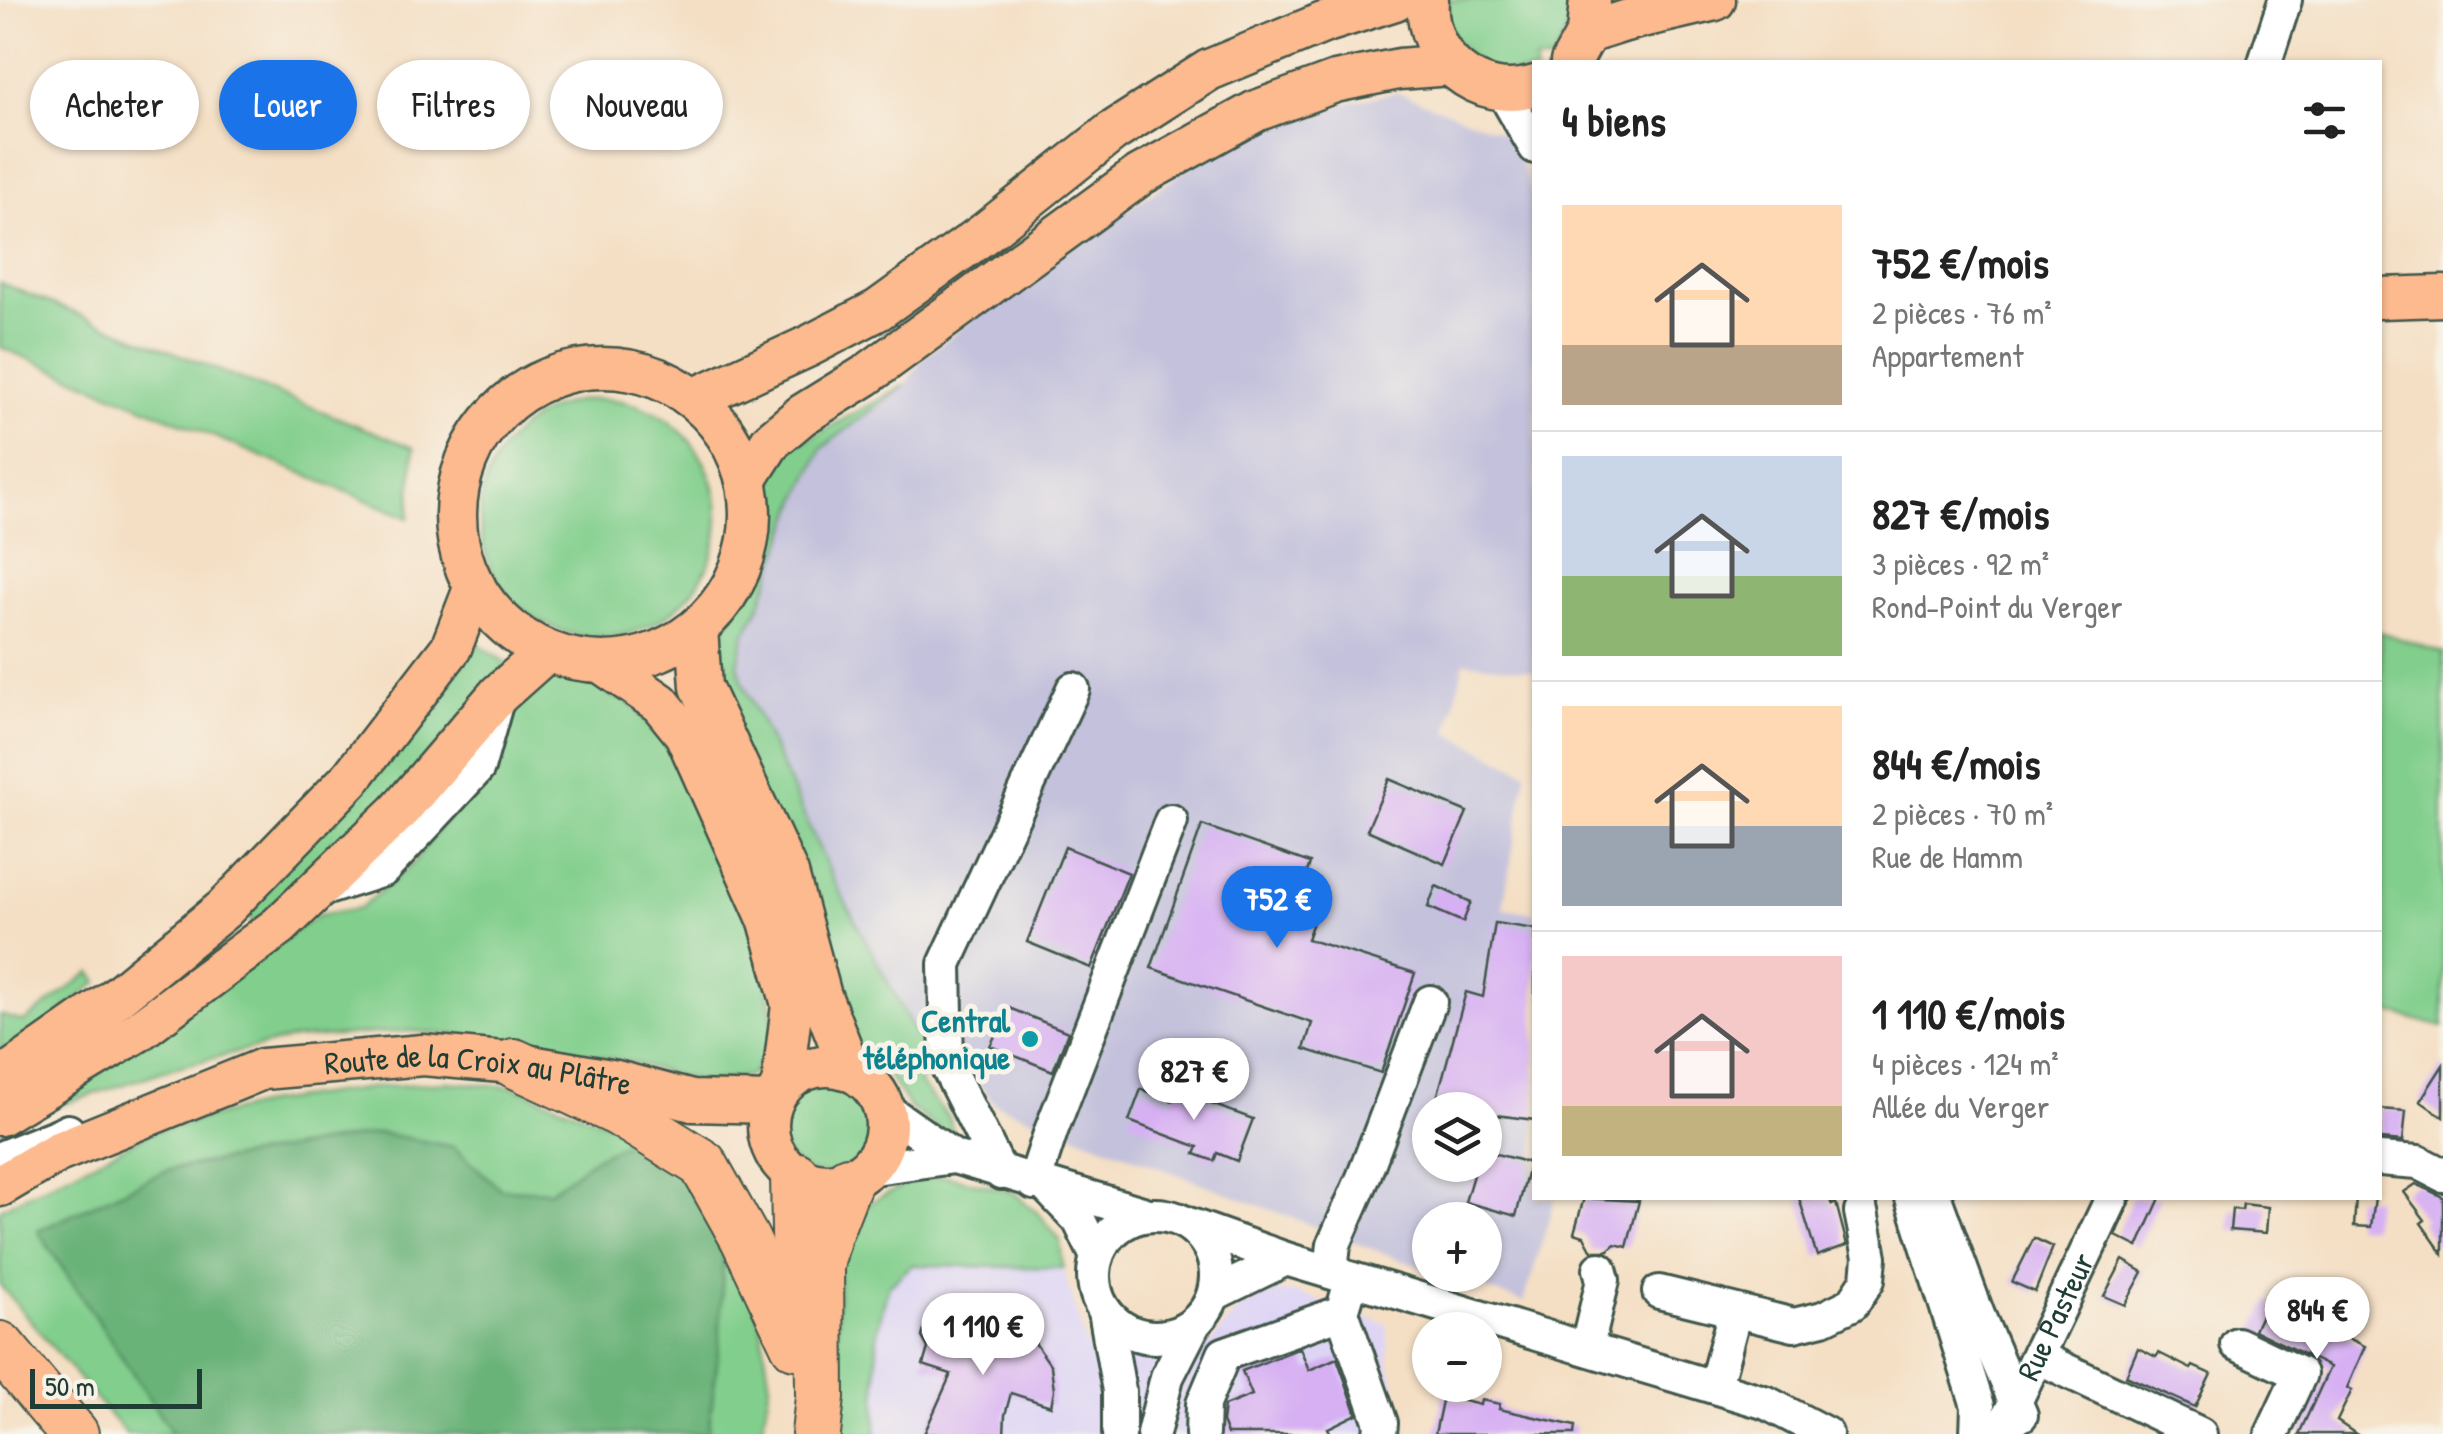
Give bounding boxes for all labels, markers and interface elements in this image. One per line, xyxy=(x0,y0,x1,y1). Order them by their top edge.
chip: Acheter xyxy=(30,60,199,150)
chip: Louer xyxy=(219,60,357,150)
chip: Filtres xyxy=(377,60,530,150)
chip: Nouveau xyxy=(550,60,723,150)
text: 4 biens xyxy=(1562,92,1666,149)
icon: filters xyxy=(2297,93,2352,148)
text: 752 €/mois xyxy=(1872,234,2049,291)
icon: home xyxy=(1642,245,1762,365)
text: 2 pièces · 76 m² xyxy=(1872,291,2052,334)
text: Appartement xyxy=(1872,334,2024,377)
text: 827 €/mois xyxy=(1872,485,2049,542)
icon: home xyxy=(1642,496,1762,616)
text: 3 pièces · 92 m² xyxy=(1872,542,2049,585)
text: Rond-Point du Verger xyxy=(1872,585,2123,628)
text: 844 €/mois xyxy=(1872,735,2040,792)
icon: home xyxy=(1642,746,1762,866)
text: 2 pièces · 70 m² xyxy=(1872,792,2053,835)
text: Rue de Hamm xyxy=(1872,835,2023,878)
pin: 752 € xyxy=(1207,866,1347,951)
text: 752 € xyxy=(1243,877,1311,920)
text: 1 110 €/mois xyxy=(1872,985,2065,1042)
icon: home xyxy=(1642,996,1762,1116)
place label: Central téléphonique xyxy=(862,999,1011,1080)
marker: Central téléphonique xyxy=(1019,1028,1041,1050)
street label: Route de la Croix au Plâtre xyxy=(323,1033,637,1105)
pin: 827 € xyxy=(1124,1038,1264,1123)
text: 4 pièces · 124 m² xyxy=(1872,1042,2059,1085)
text: 827 € xyxy=(1160,1049,1228,1092)
text: Allée du Verger xyxy=(1872,1085,2049,1128)
map controls xyxy=(1412,1092,1502,1402)
button: layers xyxy=(1412,1092,1502,1182)
button: + xyxy=(1412,1202,1502,1292)
street label: Rue Pasteur xyxy=(2007,1245,2104,1387)
pin: 844 € xyxy=(2247,1277,2387,1362)
text: 844 € xyxy=(2287,1288,2347,1331)
pin: 1 110 € xyxy=(891,1293,1075,1378)
text: 1 110 € xyxy=(943,1304,1023,1347)
button: − xyxy=(1412,1312,1502,1402)
scale bar xyxy=(30,1364,202,1408)
text: 50 m xyxy=(45,1367,95,1405)

